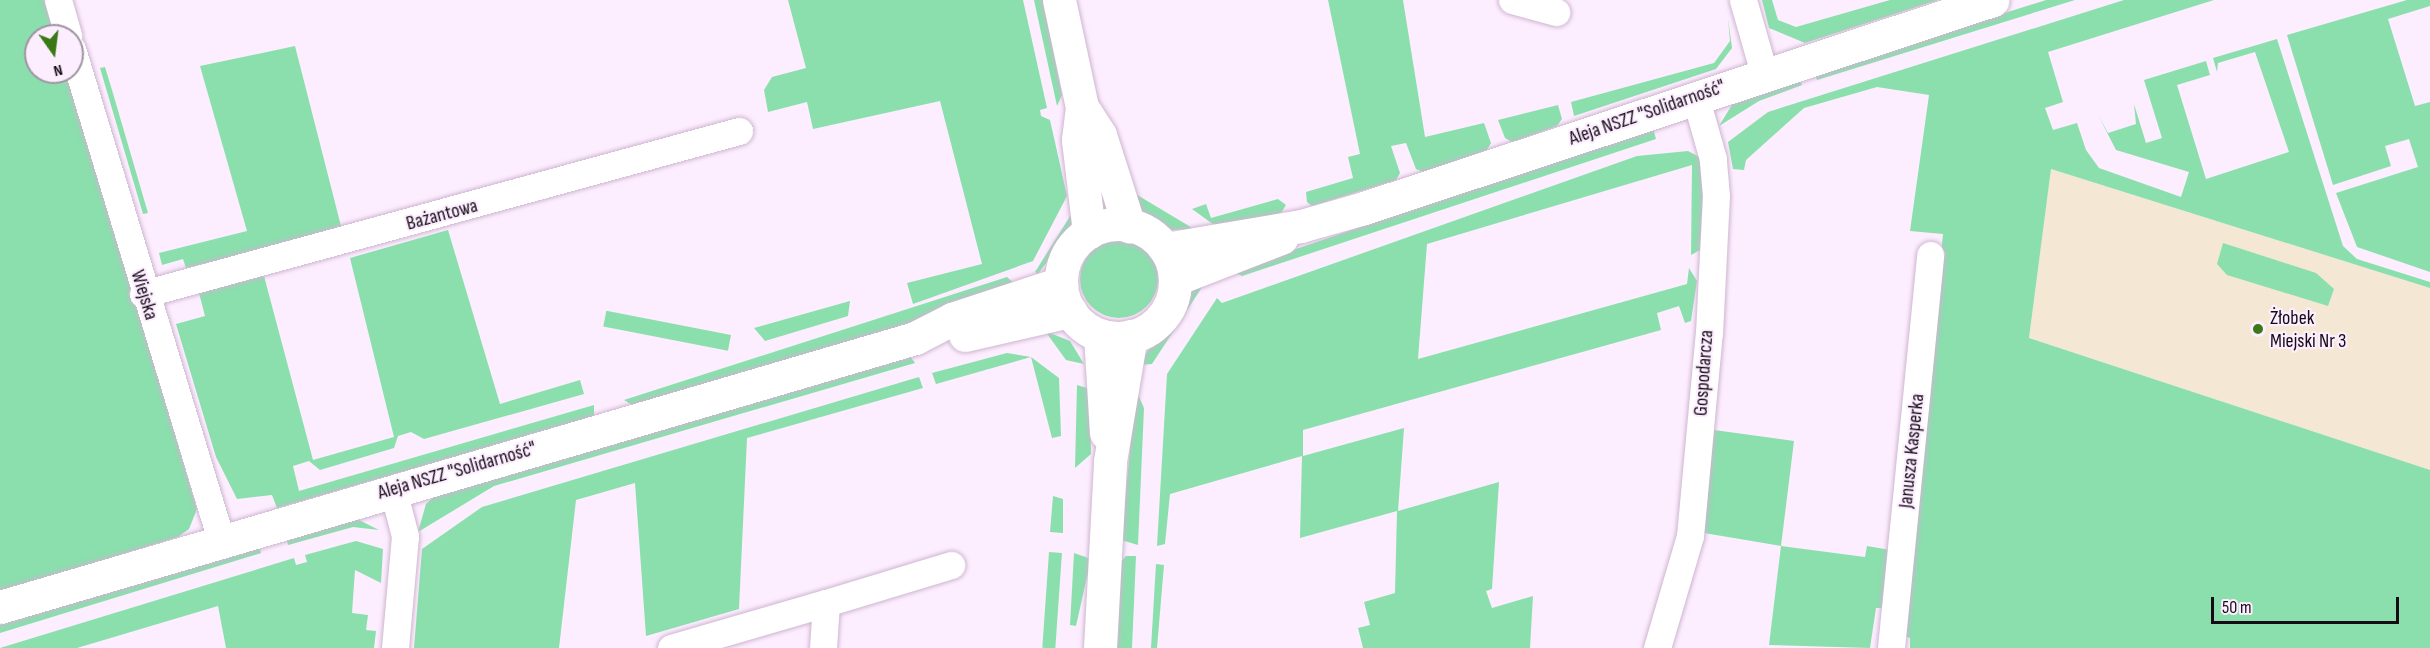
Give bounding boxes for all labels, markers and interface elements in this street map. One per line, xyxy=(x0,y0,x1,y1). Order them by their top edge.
north arrow xyxy=(24,24,84,84)
text: N xyxy=(52,60,64,80)
street label: Aleja NSZZ "Solidarność" xyxy=(1566,75,1728,151)
street label: Bażantowa xyxy=(404,194,480,236)
street label: Wiejska xyxy=(125,267,163,323)
place label: Żłobek Miejski Nr 3 xyxy=(2270,306,2346,353)
marker: Żłobek Miejski Nr 3 xyxy=(2251,322,2265,336)
street label: Gospodarcza xyxy=(1689,329,1719,417)
street label: Janusza Kasperka xyxy=(1894,393,1930,509)
street label: Aleja NSZZ "Solidarność" xyxy=(375,437,539,505)
scale bar xyxy=(2214,585,2402,623)
text: 50 m xyxy=(2222,597,2252,618)

